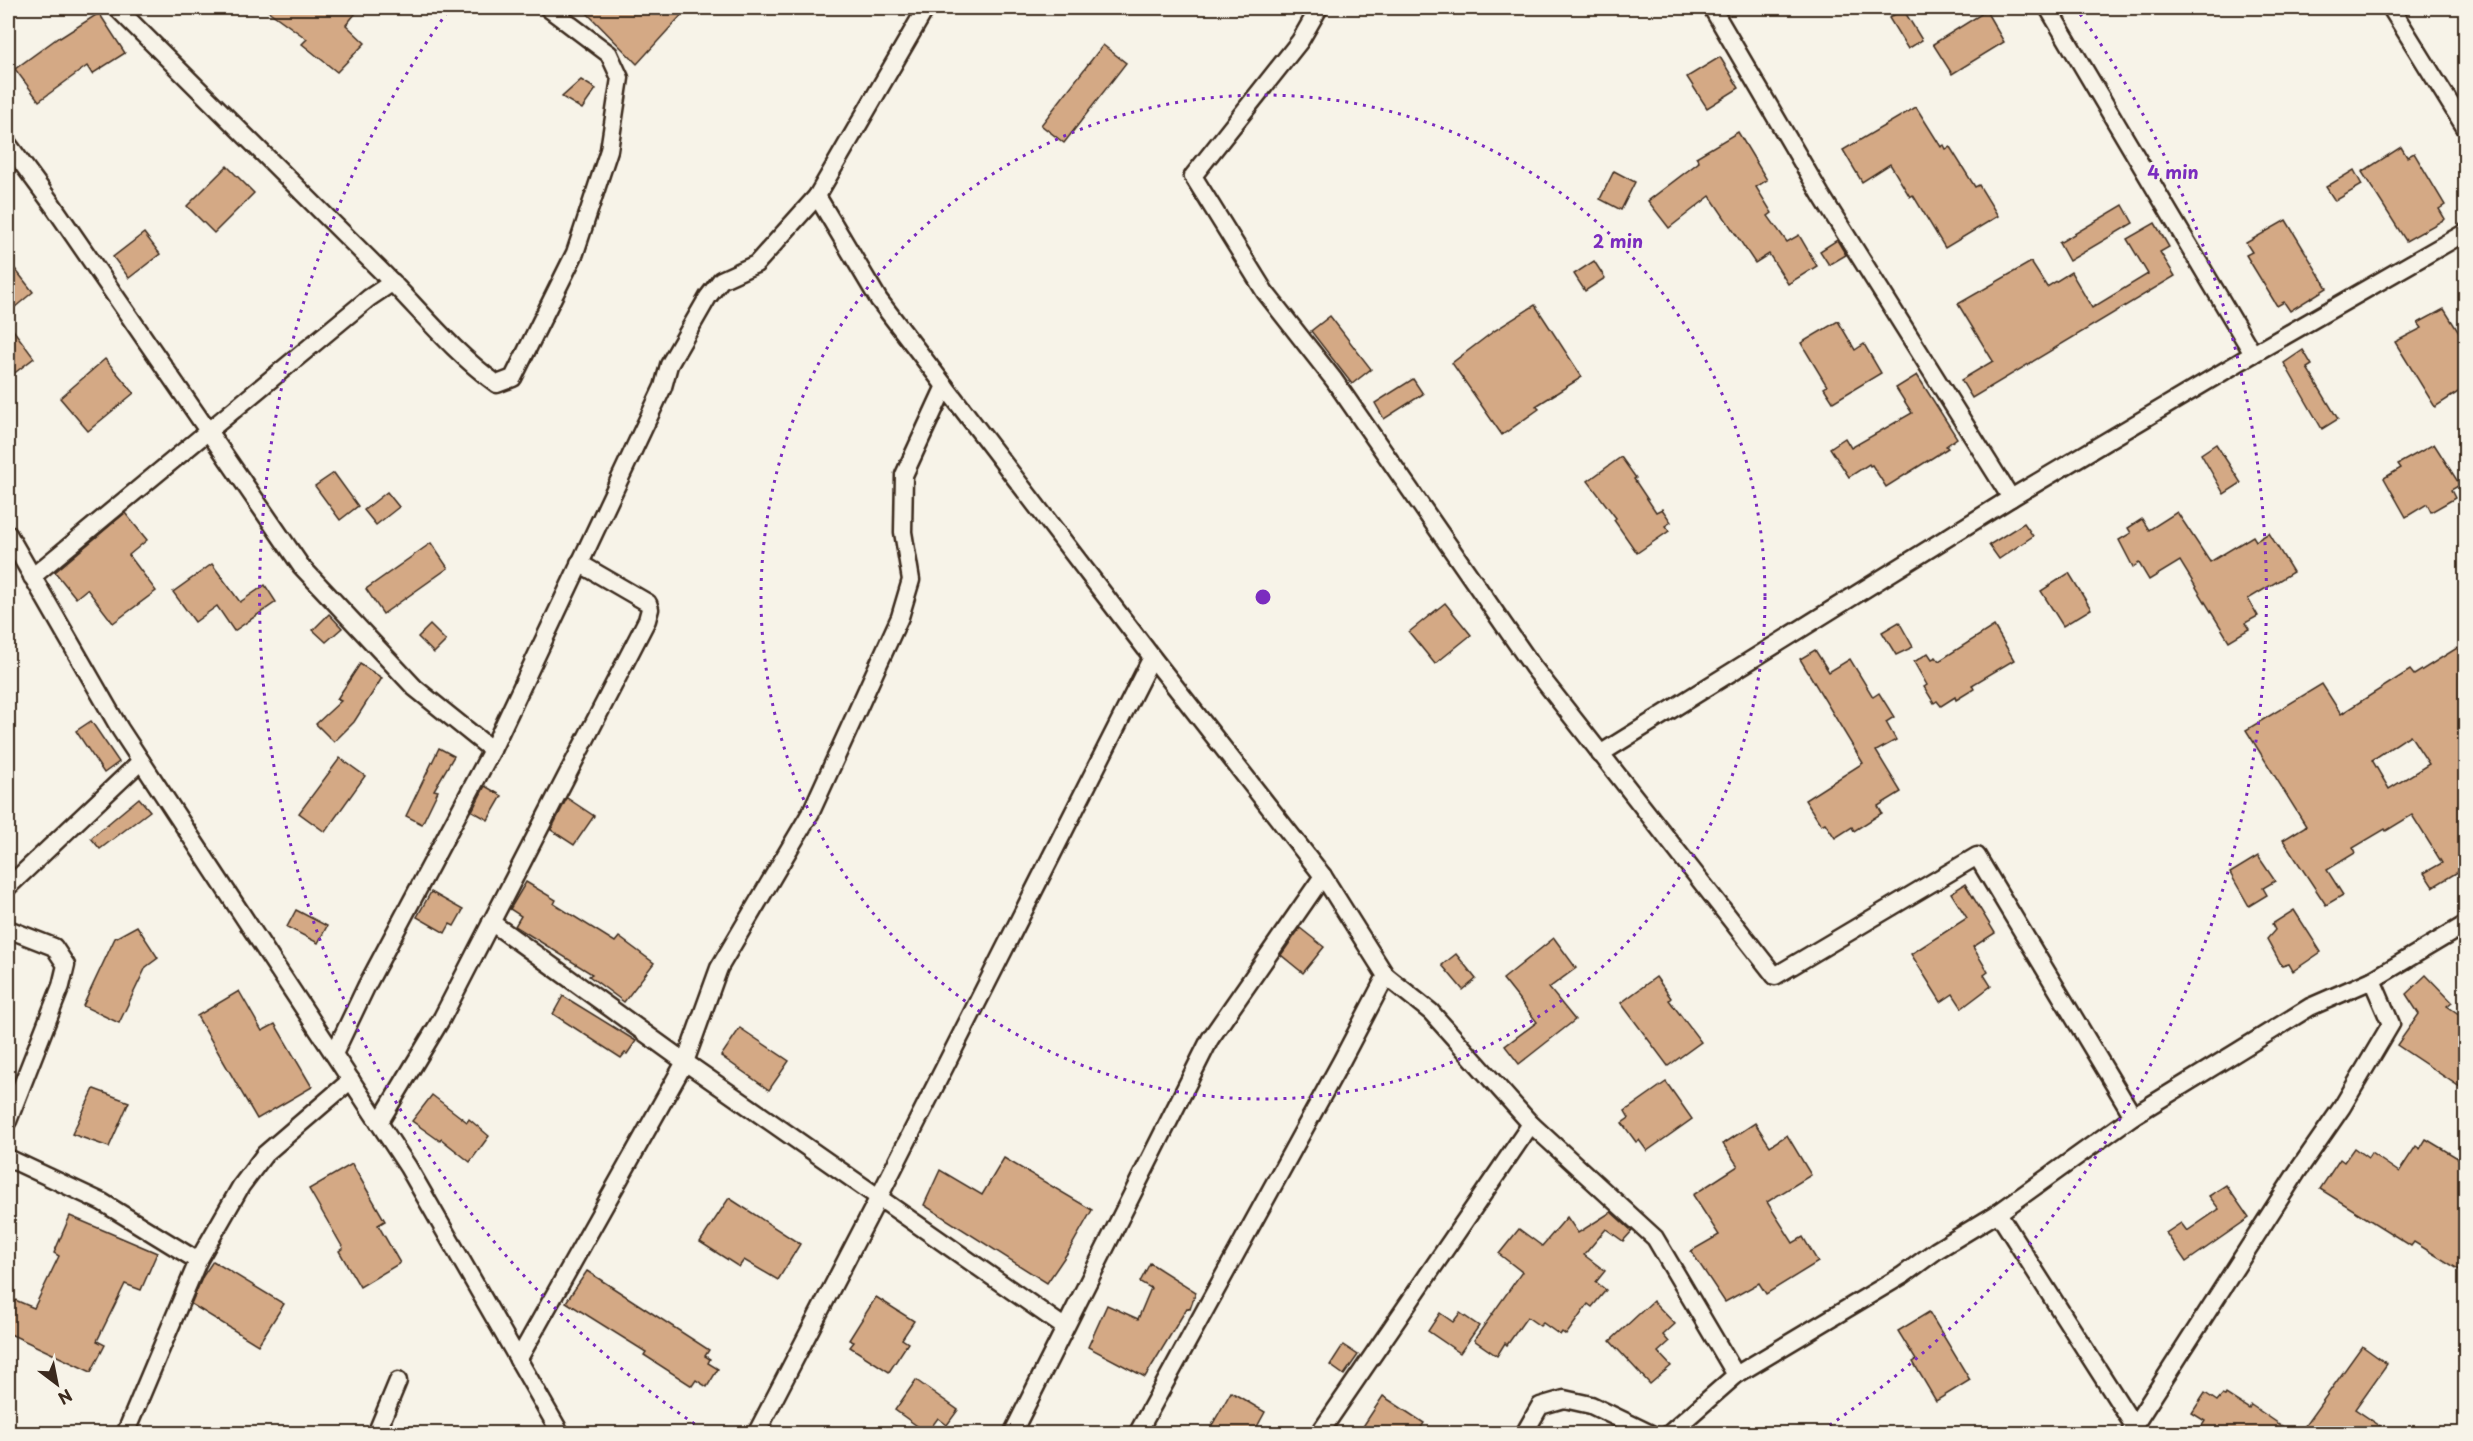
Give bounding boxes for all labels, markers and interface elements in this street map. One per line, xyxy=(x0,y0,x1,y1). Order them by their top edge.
text: 4 min xyxy=(2147,158,2199,185)
text: 2 min xyxy=(1593,227,1643,254)
centre of rings xyxy=(1253,587,1273,607)
north arrow xyxy=(27,1354,87,1414)
text: N xyxy=(54,1384,77,1411)

